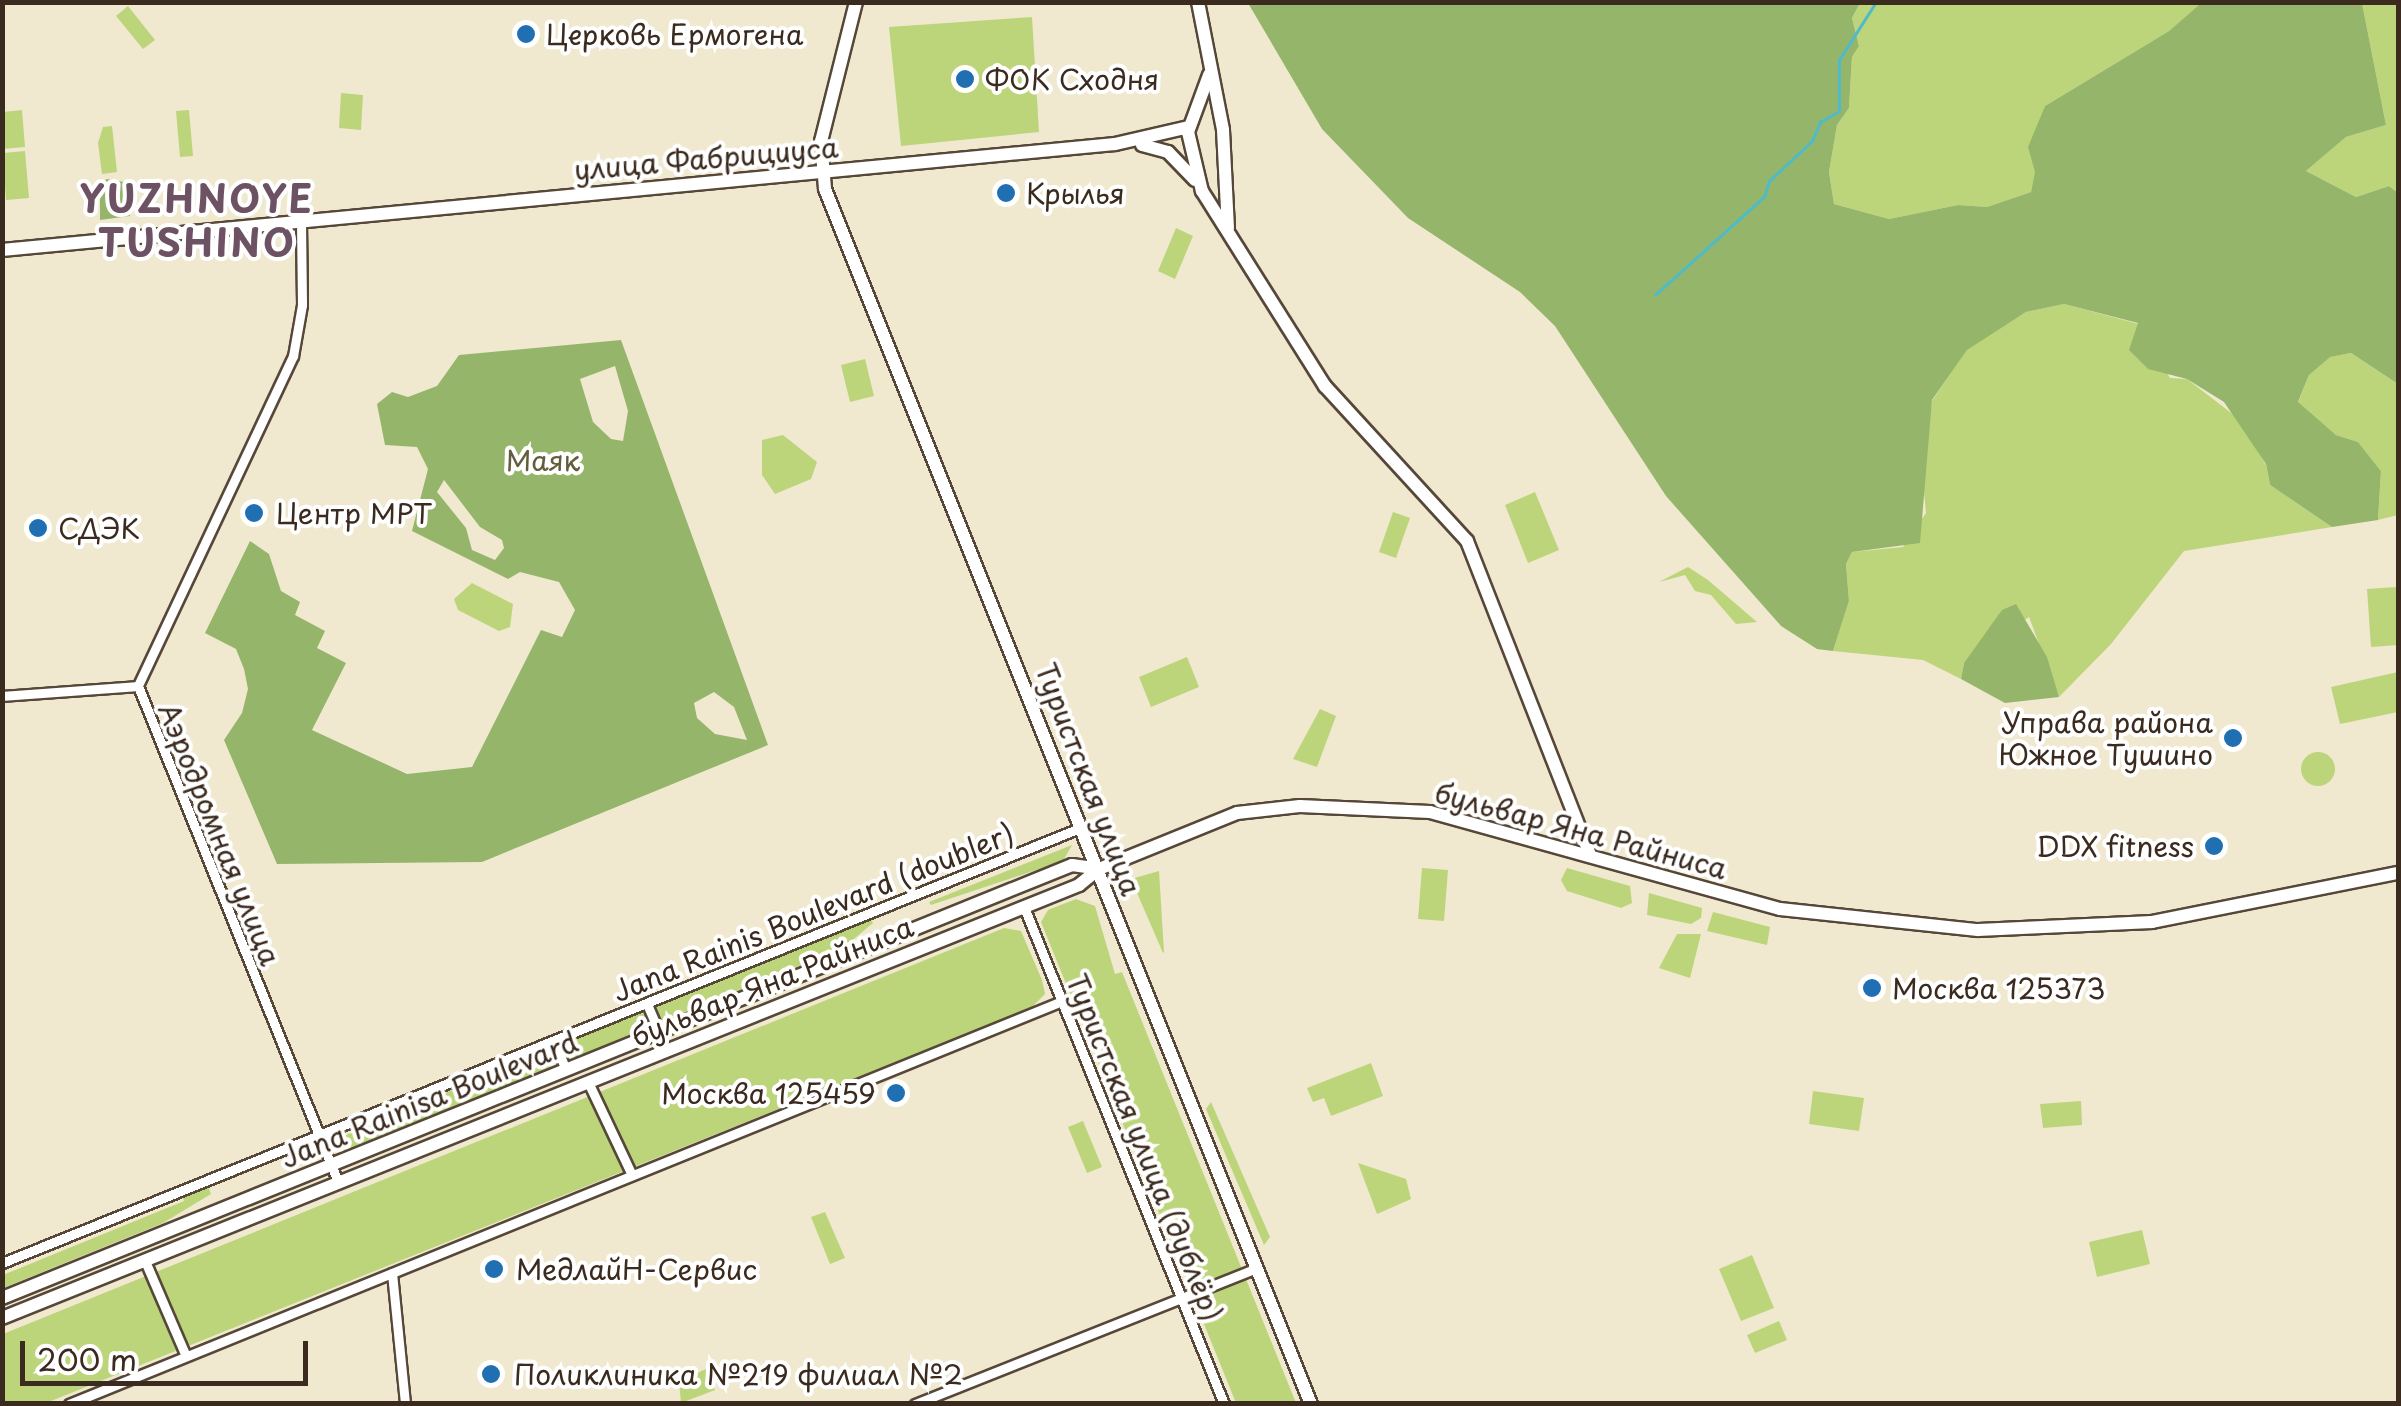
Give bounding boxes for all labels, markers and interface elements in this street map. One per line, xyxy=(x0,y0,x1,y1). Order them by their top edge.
place label: Церковь Ермогена xyxy=(546,17,803,51)
marker: Церковь Ермогена xyxy=(515,23,537,45)
place label: ФОК Сходня xyxy=(985,62,1160,96)
marker: ФОК Сходня xyxy=(954,68,976,90)
street label: улица Фабрициуса xyxy=(572,130,840,186)
district label: YUZHNOYE TUSHINO xyxy=(80,175,314,264)
place label: Крылья xyxy=(1026,176,1125,210)
marker: Крылья xyxy=(995,182,1017,204)
park label: Маяк xyxy=(506,443,580,477)
place label: Центр МРТ xyxy=(276,496,433,530)
marker: Центр МРТ xyxy=(241,500,267,526)
place label: СДЭК xyxy=(58,511,140,545)
marker: СДЭК xyxy=(27,517,49,539)
street label: Туристская улица xyxy=(1029,657,1149,901)
street label: Аэродромная улица xyxy=(152,697,288,971)
place label: Управа района Южное Тушино xyxy=(1998,705,2213,771)
marker: Управа района Южное Тушино xyxy=(2222,727,2244,749)
street label: бульвар Яна Райниса xyxy=(1431,775,1731,885)
street label: Jana Rainis Boulevard (doubler) xyxy=(607,816,1019,1008)
place label: DDX fitness xyxy=(2034,829,2194,863)
marker: DDX fitness xyxy=(2203,835,2225,857)
street label: бульвар Яна Райниса xyxy=(626,909,918,1053)
street label: Туристская улица (дублёр) xyxy=(1059,968,1231,1326)
place label: Москва 125373 xyxy=(1892,971,2106,1005)
marker: Москва 125373 xyxy=(1861,977,1883,999)
street label: Jana Rainisa Boulevard xyxy=(275,1024,583,1174)
place label: Москва 125459 xyxy=(661,1076,876,1110)
marker: Москва 125459 xyxy=(885,1082,907,1104)
place label: МедлайН-Сервис xyxy=(516,1252,757,1286)
marker: МедлайН-Сервис xyxy=(481,1256,507,1282)
scale bar xyxy=(25,1321,312,1383)
text: 200 m xyxy=(37,1336,137,1381)
place label: Поликлиника №219 филиал №2 xyxy=(514,1357,965,1391)
marker: Поликлиника №219 филиал №2 xyxy=(478,1361,504,1387)

